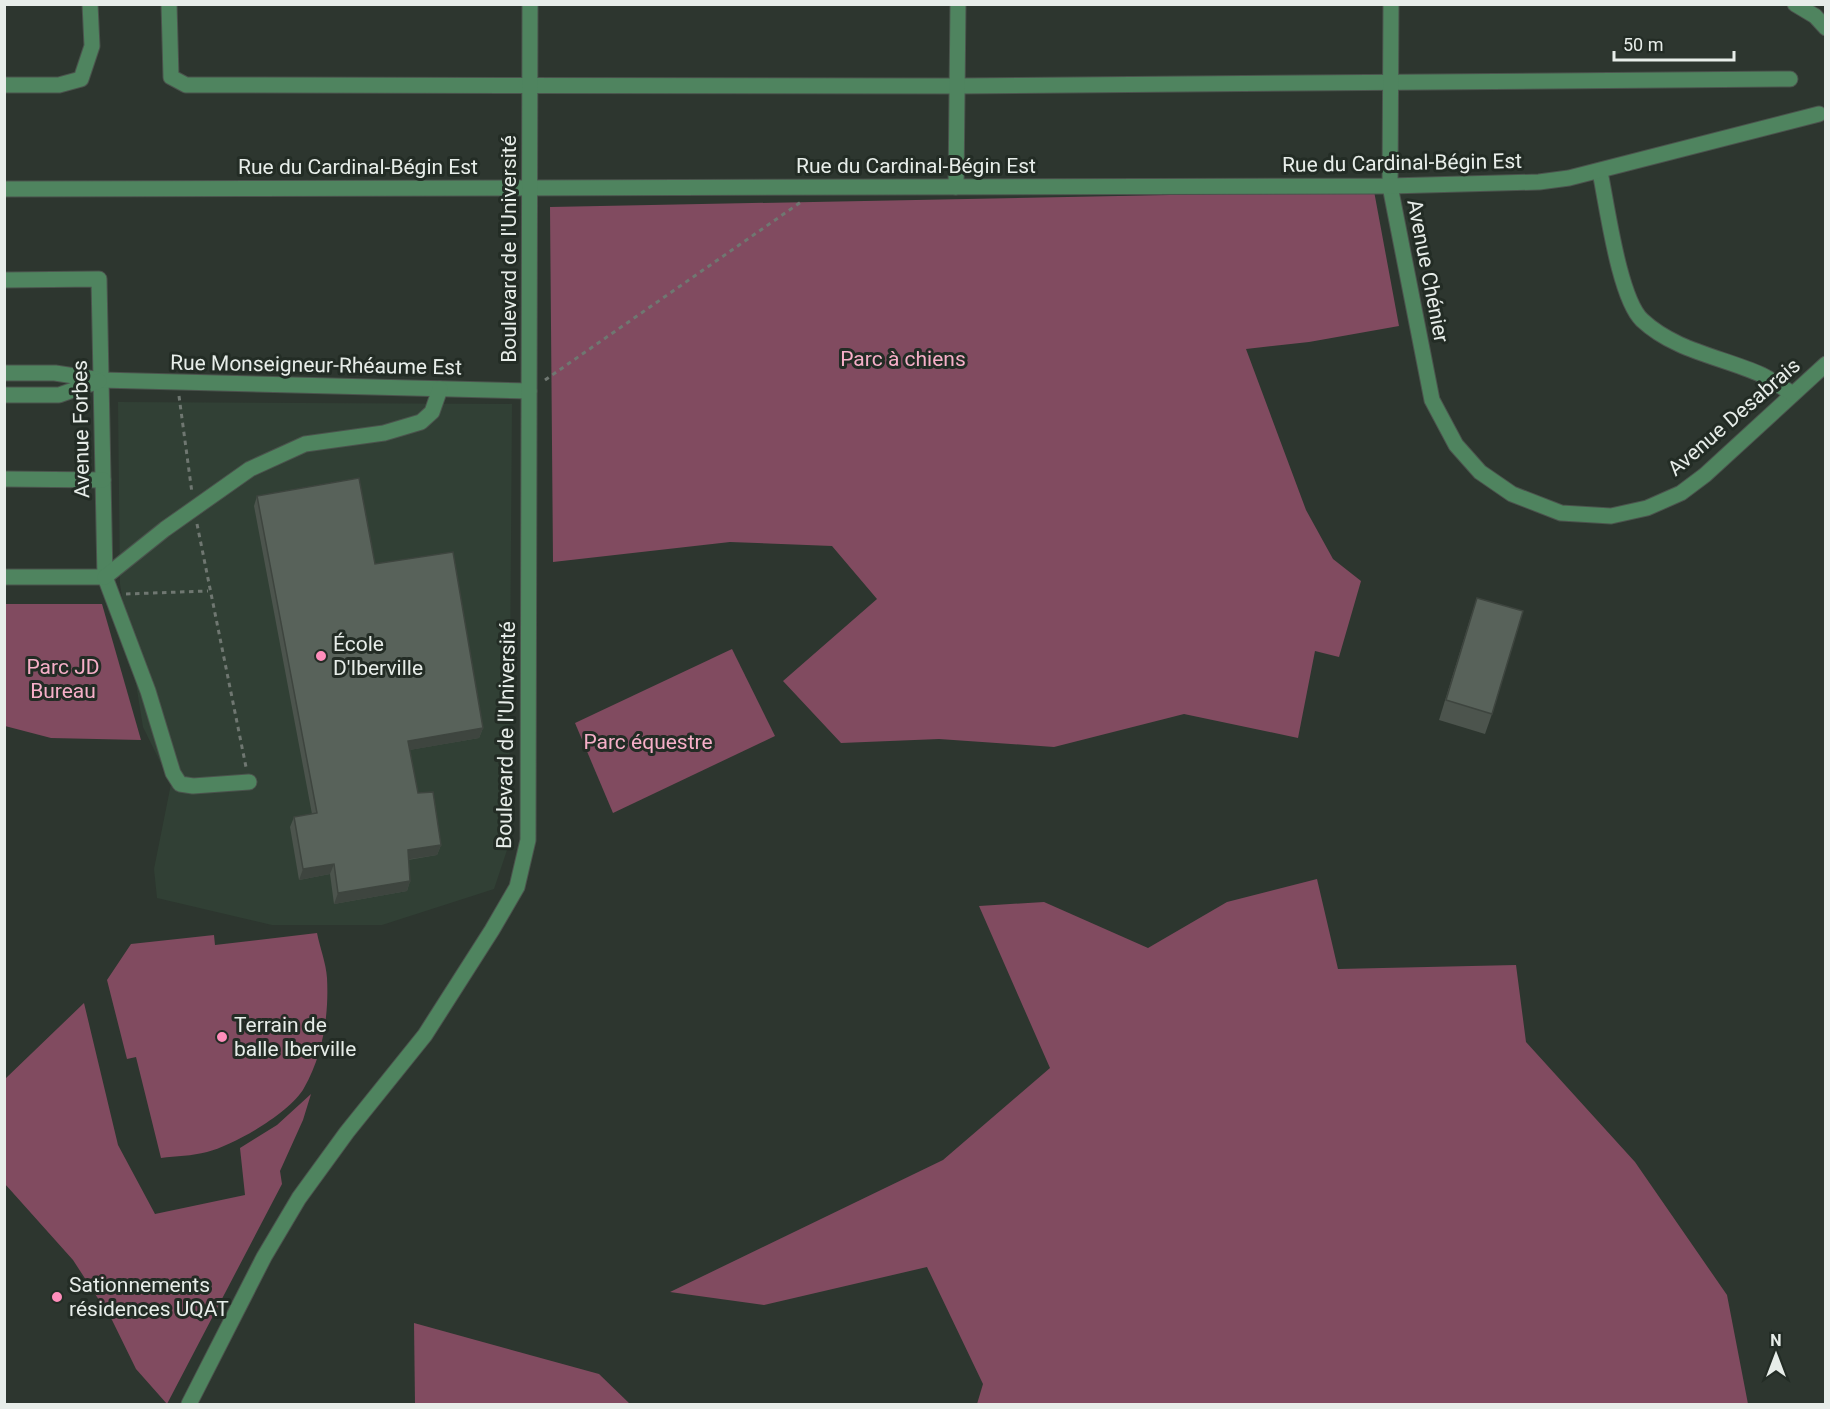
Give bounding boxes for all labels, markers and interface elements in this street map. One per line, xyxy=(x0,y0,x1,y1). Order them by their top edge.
scale bar xyxy=(1614,24,1734,62)
text: 50 m xyxy=(1623,34,1663,55)
street label: Boulevard de l'Université xyxy=(497,135,521,363)
street label: Rue du Cardinal-Bégin Est xyxy=(1282,149,1522,177)
street label: Rue du Cardinal-Bégin Est xyxy=(796,154,1036,178)
street label: Rue du Cardinal-Bégin Est xyxy=(238,155,478,179)
street label: Avenue Chénier xyxy=(1402,197,1454,345)
park label: Parc à chiens xyxy=(840,347,966,371)
street label: Rue Monseigneur-Rhéaume Est xyxy=(170,350,462,380)
street label: Avenue Desabrais xyxy=(1663,353,1805,481)
street label: Avenue Forbes xyxy=(68,360,94,498)
street label: Boulevard de l'Université xyxy=(492,621,520,849)
place label: École D'Iberville xyxy=(333,632,423,680)
marker: École D'Iberville xyxy=(314,649,328,663)
park label: Parc JD Bureau xyxy=(26,655,100,703)
park label: Parc équestre xyxy=(583,730,713,754)
place label: Terrain de balle Iberville xyxy=(234,1013,356,1061)
marker: Terrain de balle Iberville xyxy=(215,1030,229,1044)
place label: Sationnements résidences UQAT xyxy=(69,1273,229,1321)
marker: Sationnements résidences UQAT xyxy=(50,1290,64,1304)
north arrow xyxy=(1746,1325,1806,1385)
text: N xyxy=(1770,1331,1782,1350)

